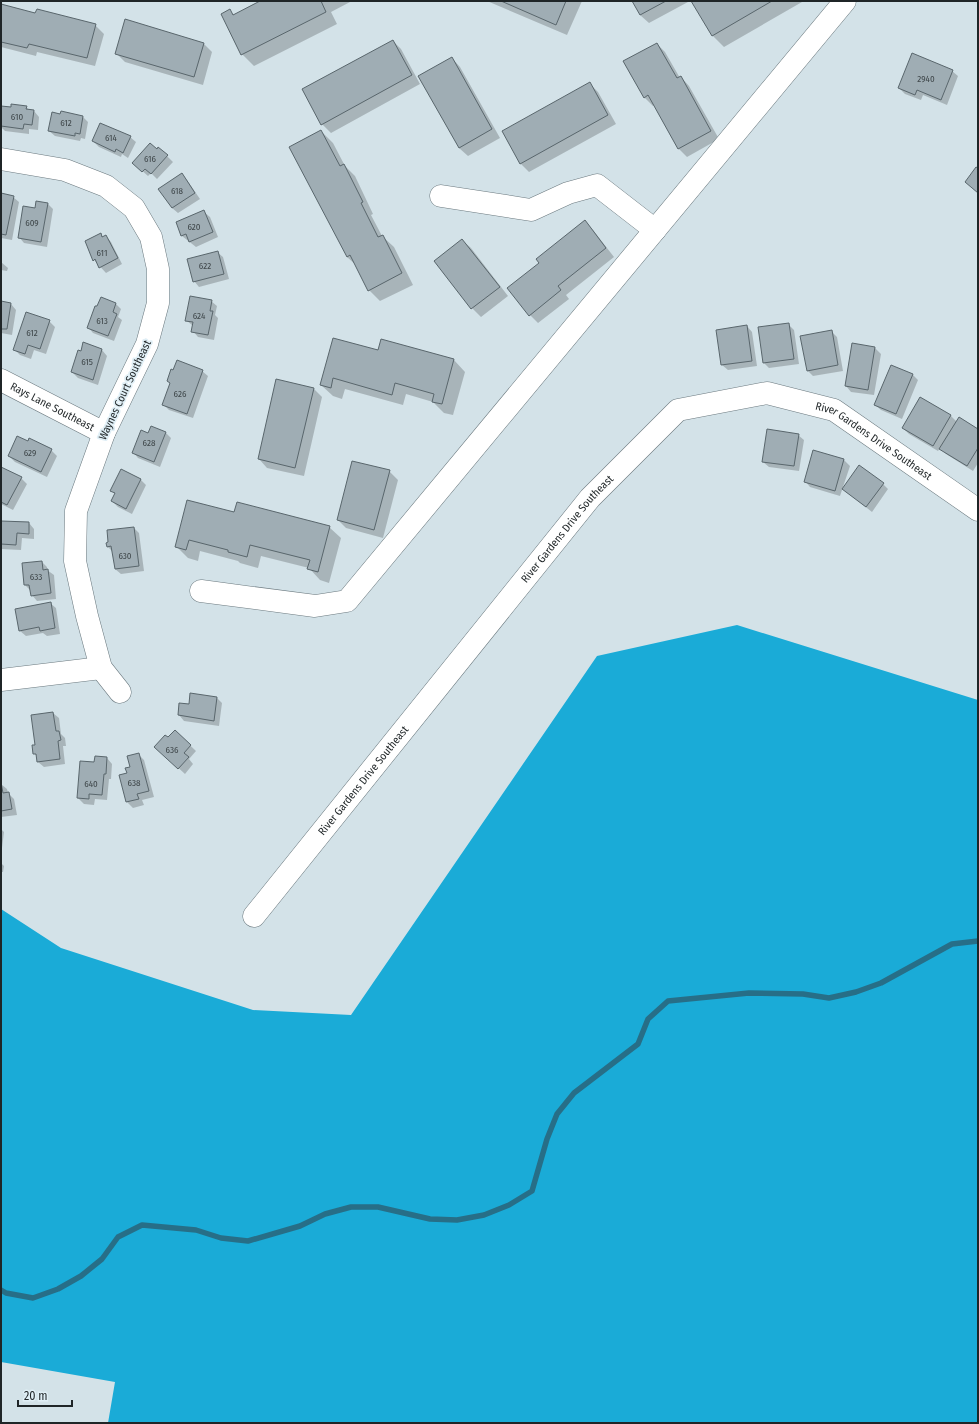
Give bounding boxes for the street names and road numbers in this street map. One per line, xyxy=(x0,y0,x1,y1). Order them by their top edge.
street label: Waynes Court Southeast xyxy=(96,338,154,442)
street label: Rays Lane Southeast xyxy=(8,380,97,434)
street label: River Gardens Drive Southeast xyxy=(814,399,935,483)
street label: River Gardens Drive Southeast xyxy=(518,472,616,585)
street label: River Gardens Drive Southeast xyxy=(315,723,411,838)

